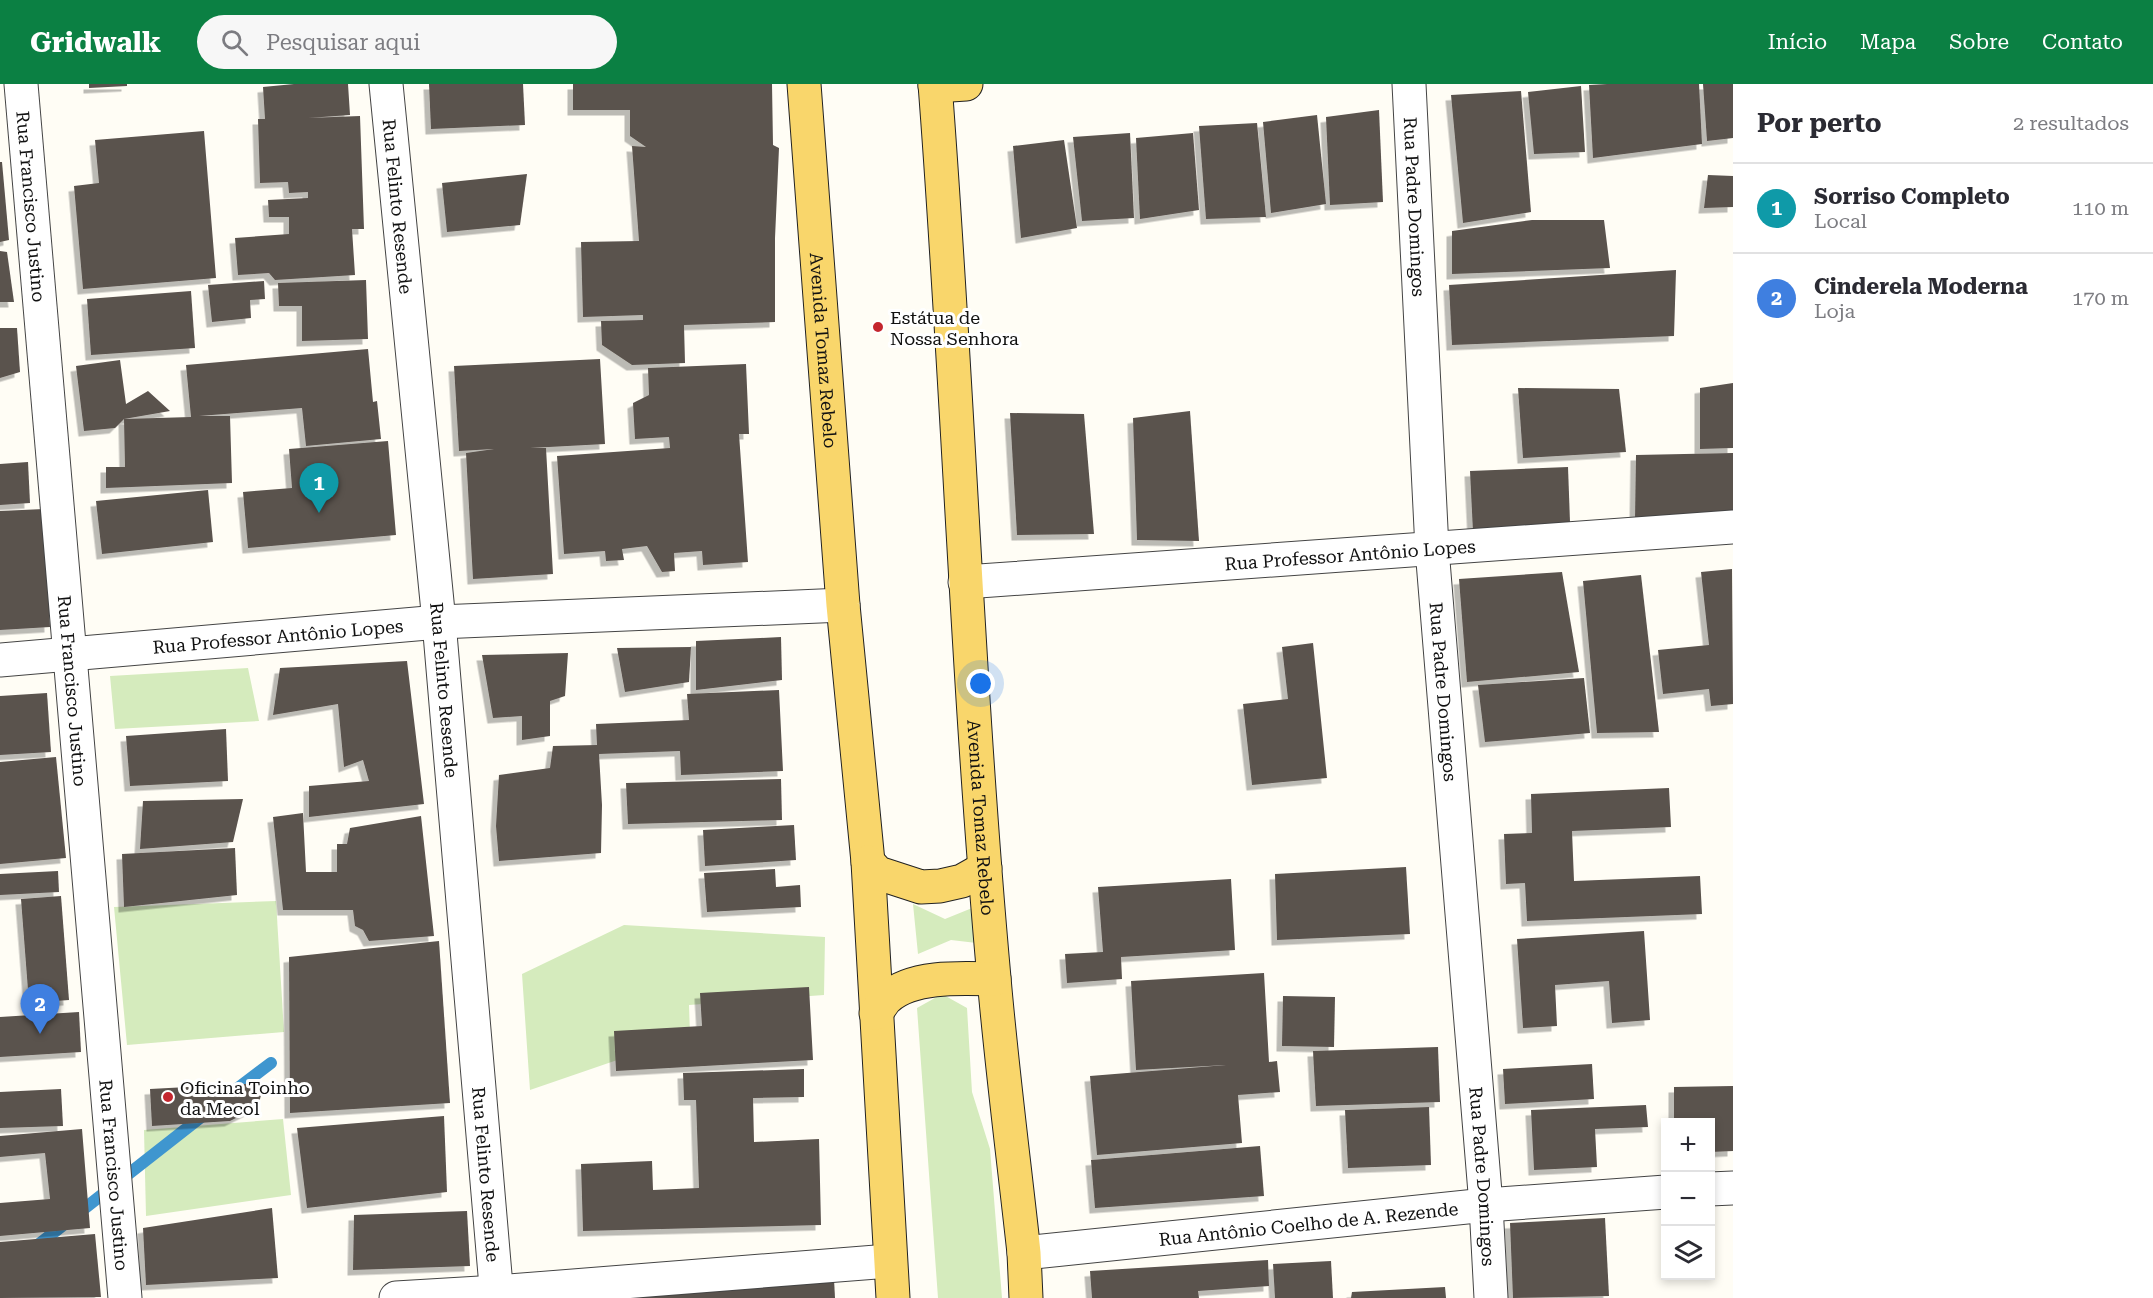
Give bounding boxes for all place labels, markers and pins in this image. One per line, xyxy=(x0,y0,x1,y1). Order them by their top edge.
place label: Estátua de Nossa Senhora xyxy=(890,307,1019,349)
marker: Estátua de Nossa Senhora xyxy=(871,320,885,334)
pin: 1 xyxy=(300,464,338,513)
pin: 2 xyxy=(20,984,60,1034)
place label: Oficina Toinho da Mecol xyxy=(180,1077,310,1119)
marker: Oficina Toinho da Mecol xyxy=(161,1090,175,1104)

